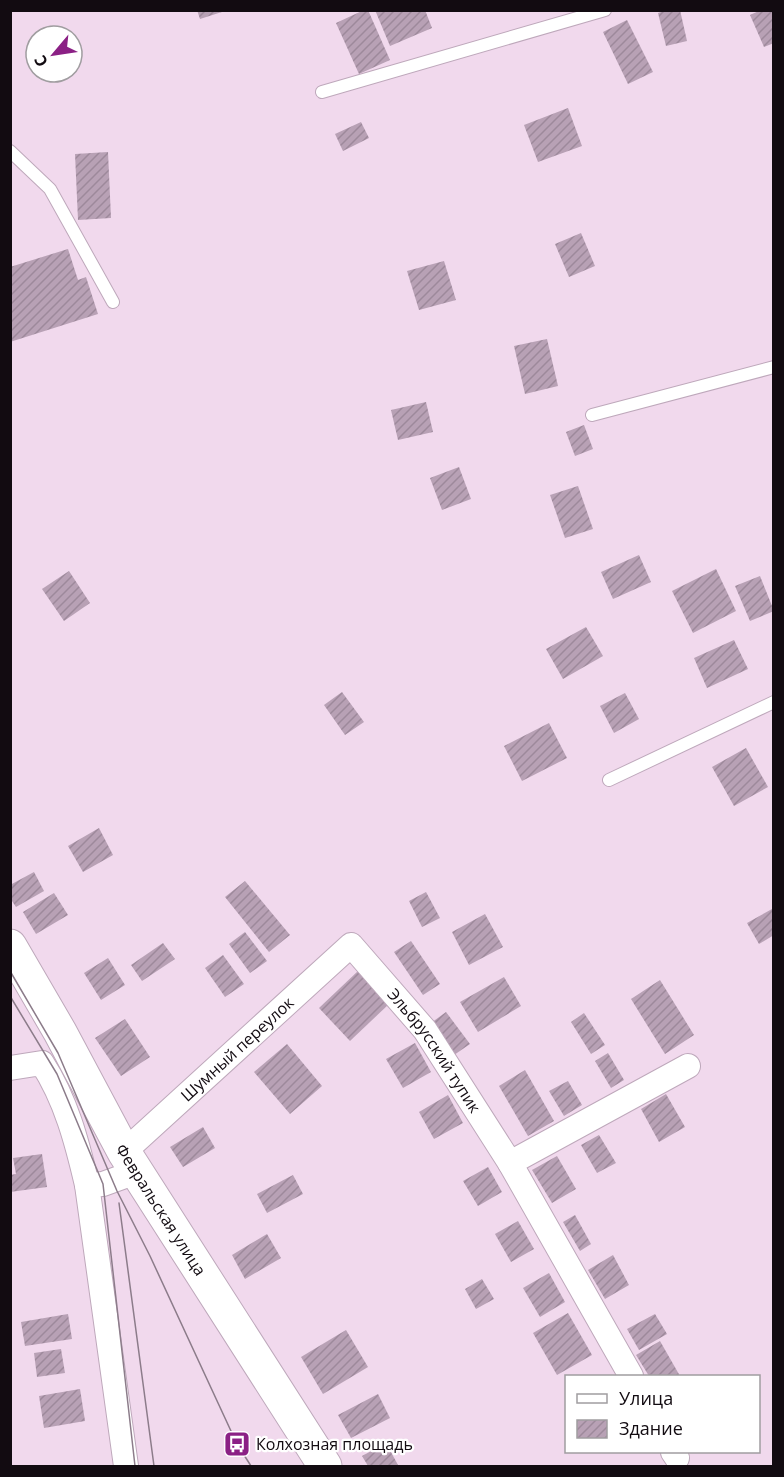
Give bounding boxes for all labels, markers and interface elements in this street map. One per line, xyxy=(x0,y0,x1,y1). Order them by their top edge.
north arrow xyxy=(24,24,84,84)
text: С xyxy=(29,51,53,71)
street label: Эльбрусский тупик xyxy=(383,984,486,1118)
street label: Шумный переулок xyxy=(176,991,299,1106)
street label: Февральская улица xyxy=(111,1140,211,1280)
legend xyxy=(565,1375,760,1453)
text: Улица xyxy=(619,1386,673,1410)
text: Здание xyxy=(619,1416,683,1440)
bus stop icon: Колхозная площадь xyxy=(222,1429,252,1459)
place label: Колхозная площадь xyxy=(256,1433,413,1455)

